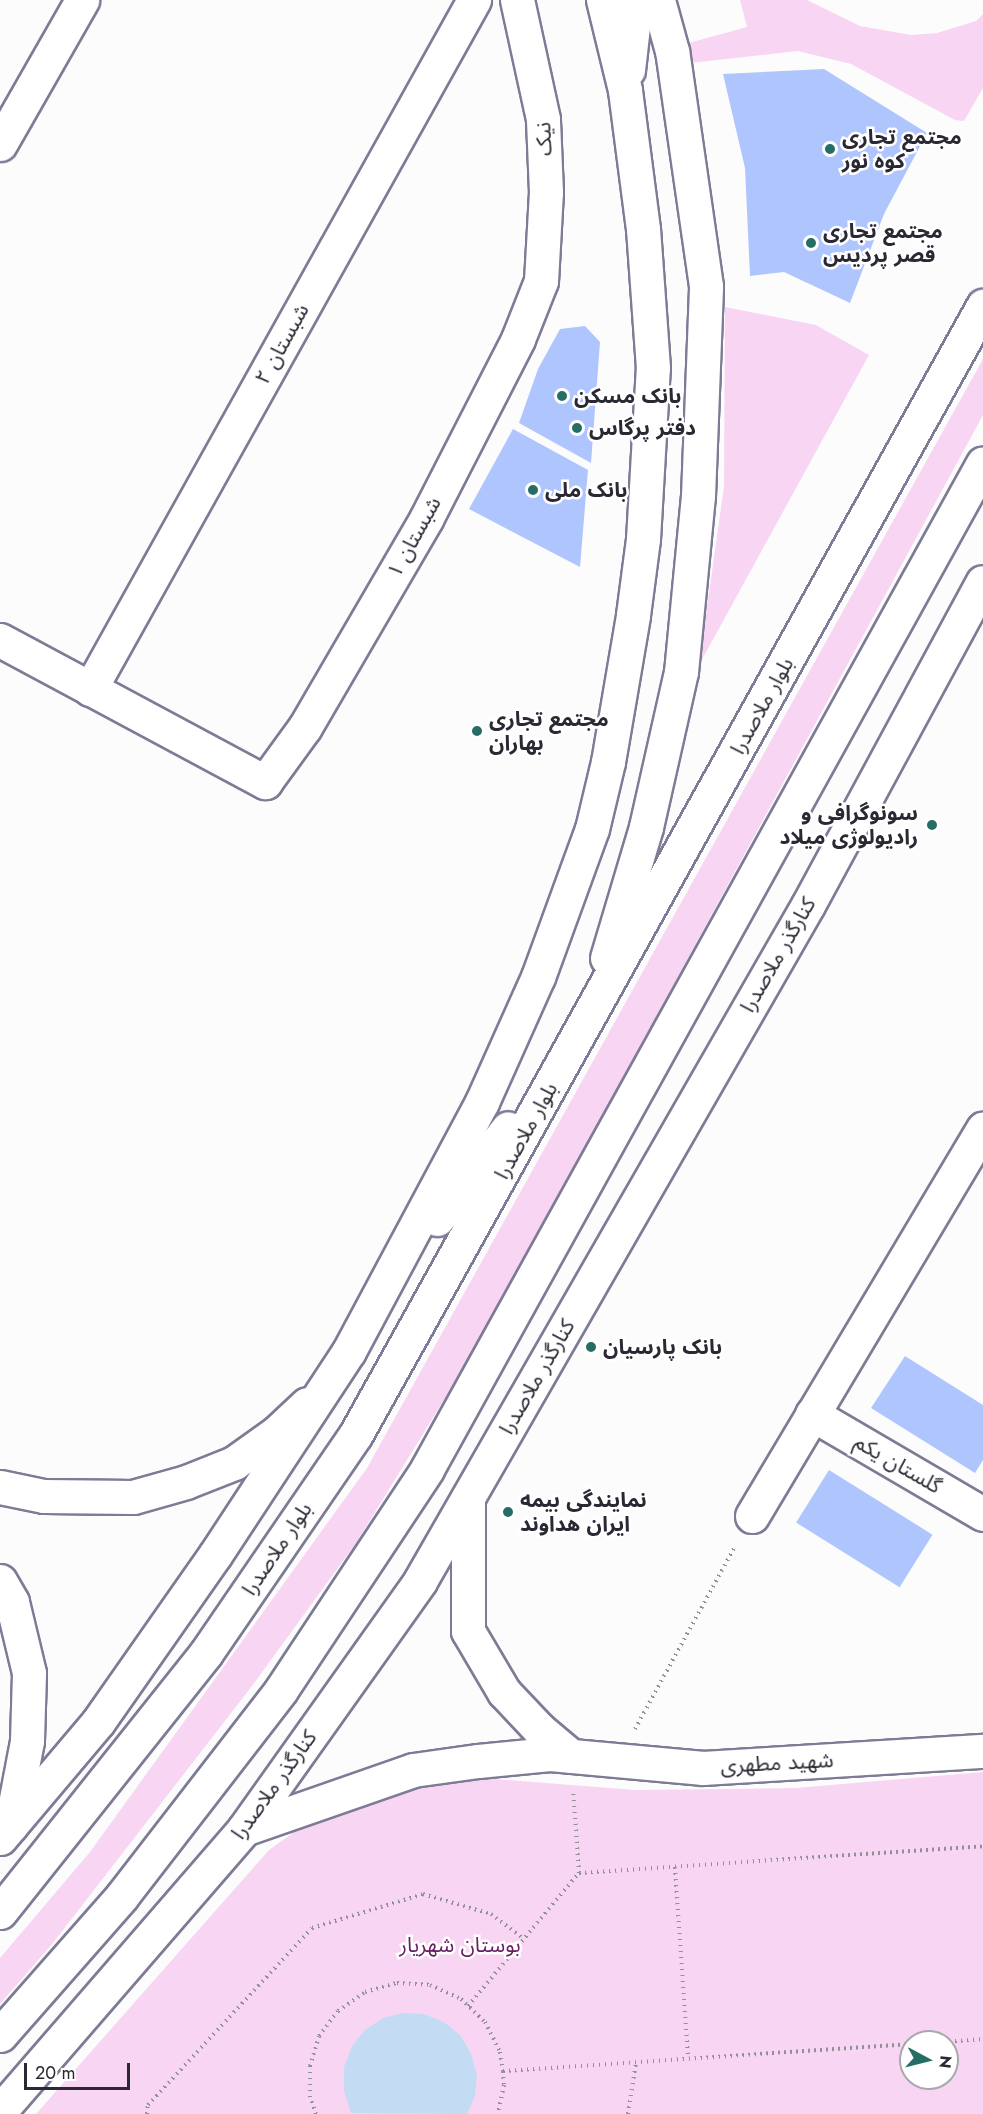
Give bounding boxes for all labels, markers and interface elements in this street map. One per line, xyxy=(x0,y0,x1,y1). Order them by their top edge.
street label: نیک xyxy=(531,121,557,157)
place label: مجتمع تجاری کوه نور xyxy=(842,124,962,174)
marker: مجتمع تجاری کوه نور xyxy=(823,142,837,156)
place label: مجتمع تجاری قصر پردیس xyxy=(823,218,943,268)
marker: مجتمع تجاری قصر پردیس xyxy=(804,236,818,250)
street label: شبستان ۲ xyxy=(250,299,314,389)
place label: بانک مسکن xyxy=(574,383,681,409)
marker: بانک مسکن xyxy=(555,389,569,403)
place label: دفتر پرگاس xyxy=(589,415,696,441)
marker: دفتر پرگاس xyxy=(570,421,584,435)
place label: بانک ملی xyxy=(545,477,628,503)
marker: بانک ملی xyxy=(526,483,540,497)
street label: شبستان ۱ xyxy=(382,492,446,582)
street label: بلوار ملاصدرا xyxy=(725,653,799,759)
place label: مجتمع تجاری بهاران xyxy=(489,706,609,756)
marker: مجتمع تجاری بهاران xyxy=(470,724,484,738)
place label: سونوگرافی و رادیولوژی میلاد xyxy=(779,800,918,850)
marker: سونوگرافی و رادیولوژی میلاد xyxy=(923,816,941,834)
street label: کنارگذر ملاصدرا xyxy=(735,893,821,1017)
street label: بلوار ملاصدرا xyxy=(489,1078,563,1184)
street label: کنارگذر ملاصدرا xyxy=(494,1315,580,1439)
place label: بانک پارسیان xyxy=(603,1334,722,1360)
marker: بانک پارسیان xyxy=(584,1340,598,1354)
street label: گلستان یکم xyxy=(850,1429,946,1499)
place label: نمایندگی بیمه ایران هداوند xyxy=(520,1487,647,1537)
street label: بلوار ملاصدرا xyxy=(237,1498,317,1600)
marker: نمایندگی بیمه ایران هداوند xyxy=(501,1505,515,1519)
street label: کنارگذر ملاصدرا xyxy=(226,1726,322,1844)
street label: شهید مطهری xyxy=(720,1747,834,1779)
park label: بوستان شهریار xyxy=(399,1932,521,1958)
north arrow xyxy=(899,2030,959,2090)
scale bar xyxy=(27,2051,134,2089)
text: N xyxy=(933,2054,958,2070)
text: 20 m xyxy=(35,2060,75,2086)

